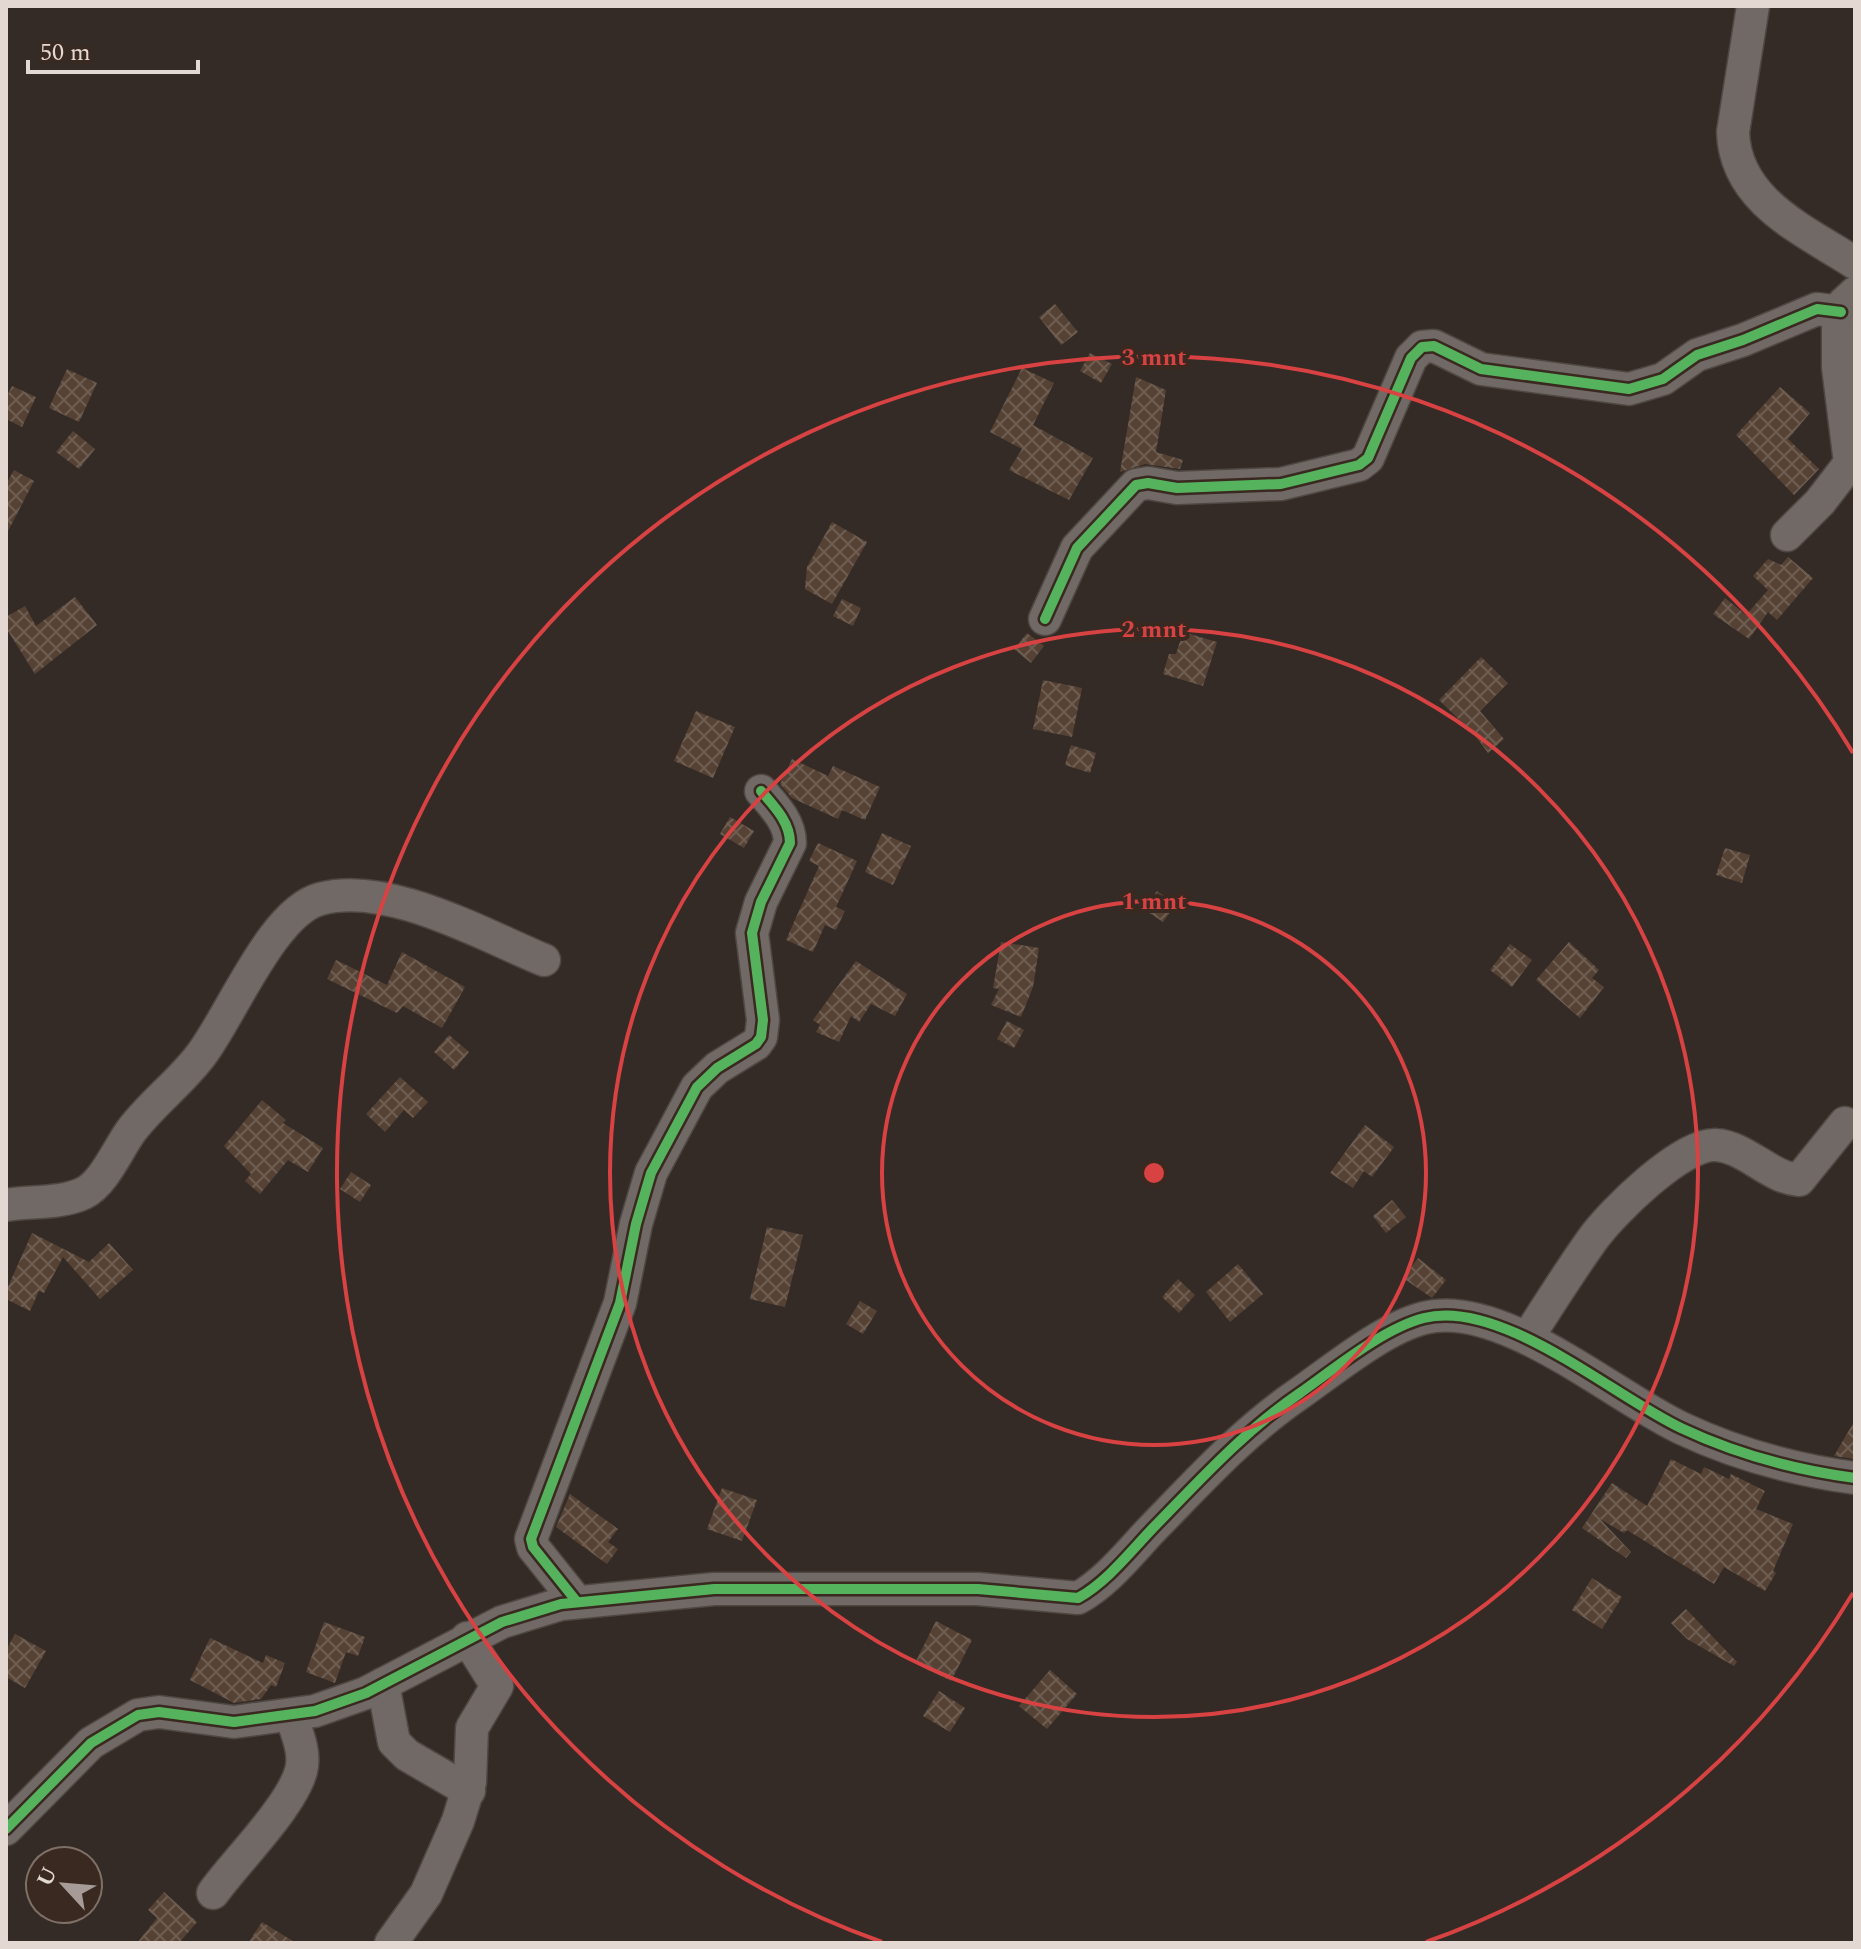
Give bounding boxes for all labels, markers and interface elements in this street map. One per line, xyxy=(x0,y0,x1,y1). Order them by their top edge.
scale bar xyxy=(28,24,198,74)
text: 50 m xyxy=(40,35,91,71)
text: 3 mnt xyxy=(1121,340,1187,376)
text: 2 mnt xyxy=(1121,612,1187,648)
text: 1 mnt xyxy=(1121,884,1187,920)
centre of rings xyxy=(1140,1159,1168,1187)
north arrow xyxy=(24,1845,104,1925)
text: U xyxy=(29,1861,66,1892)

